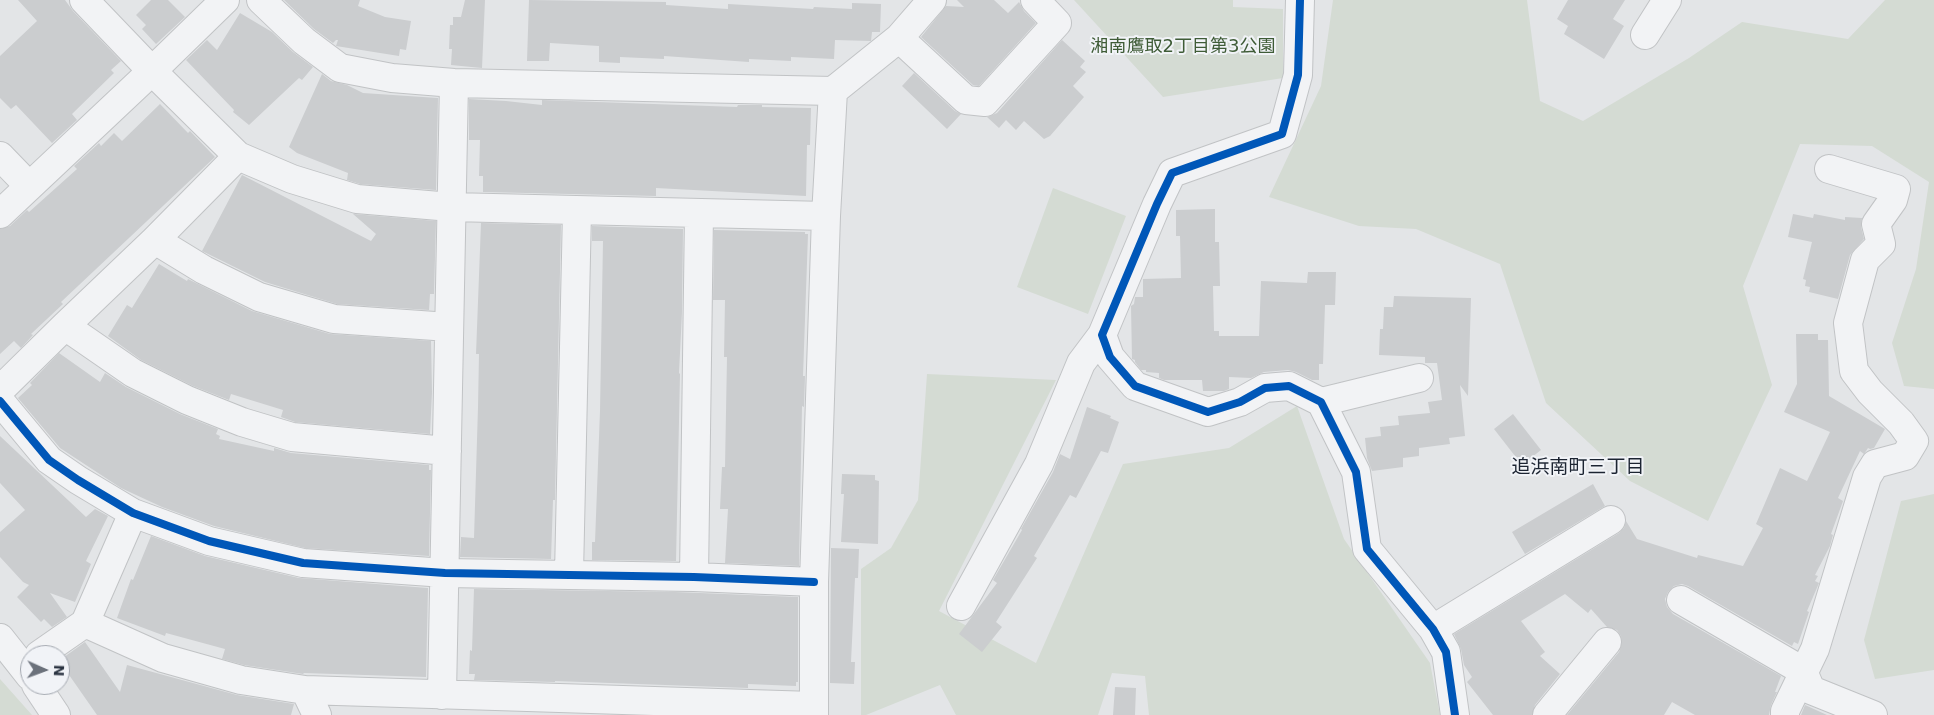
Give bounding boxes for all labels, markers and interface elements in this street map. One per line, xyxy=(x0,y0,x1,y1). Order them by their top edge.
park label: 湘南鷹取2丁目第3公園 xyxy=(1091,36,1275,58)
district label: 追浜南町三丁目 xyxy=(1512,457,1644,479)
north arrow xyxy=(20,645,70,695)
text: N xyxy=(51,664,67,677)

